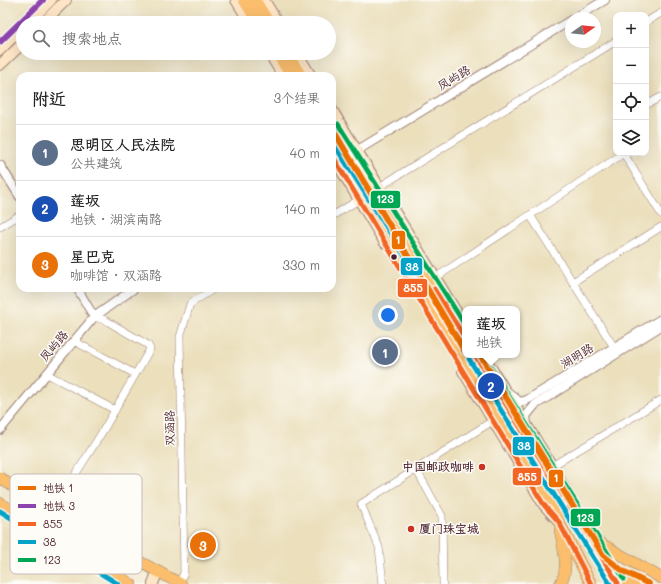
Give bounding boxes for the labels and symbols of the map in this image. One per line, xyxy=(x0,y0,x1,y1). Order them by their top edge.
north arrow xyxy=(565,12,601,48)
street label: 凤屿路 xyxy=(434,61,473,93)
line badge: 123 xyxy=(370,190,401,209)
text: 123 xyxy=(376,191,394,206)
line badge: 1 xyxy=(391,230,406,250)
text: 1 xyxy=(396,232,400,247)
unlabelled marker xyxy=(389,252,399,262)
line badge: 38 xyxy=(400,257,423,276)
text: 38 xyxy=(405,259,419,274)
line badge: 855 xyxy=(397,278,428,298)
text: 855 xyxy=(403,280,423,295)
your location xyxy=(378,305,398,325)
street label: 凤屿路 xyxy=(36,326,71,364)
pin: 1 xyxy=(372,337,398,367)
street label: 湖明路 xyxy=(557,339,596,371)
pin: 2 xyxy=(478,371,504,401)
street label: 双涵路 xyxy=(161,410,177,446)
line badge: 38 xyxy=(512,436,535,456)
text: 38 xyxy=(517,438,531,453)
place label: 中国邮政咖啡 xyxy=(402,458,474,474)
marker: 中国邮政咖啡 xyxy=(477,462,487,472)
line badge: 855 xyxy=(512,467,542,486)
text: 855 xyxy=(517,469,537,484)
line badge: 1 xyxy=(548,469,564,488)
text: 1 xyxy=(554,470,558,485)
legend xyxy=(10,474,142,574)
text: 地铁 1 xyxy=(43,480,73,495)
text: 地铁 3 xyxy=(43,498,76,513)
line badge: 123 xyxy=(570,508,601,527)
text: 123 xyxy=(576,510,594,525)
text: 855 xyxy=(43,516,62,531)
place label: 厦门珠宝城 xyxy=(419,520,479,536)
marker: 厦门珠宝城 xyxy=(406,524,416,534)
pin: 3 xyxy=(190,530,216,560)
text: 38 xyxy=(43,534,56,549)
text: 123 xyxy=(43,552,61,567)

